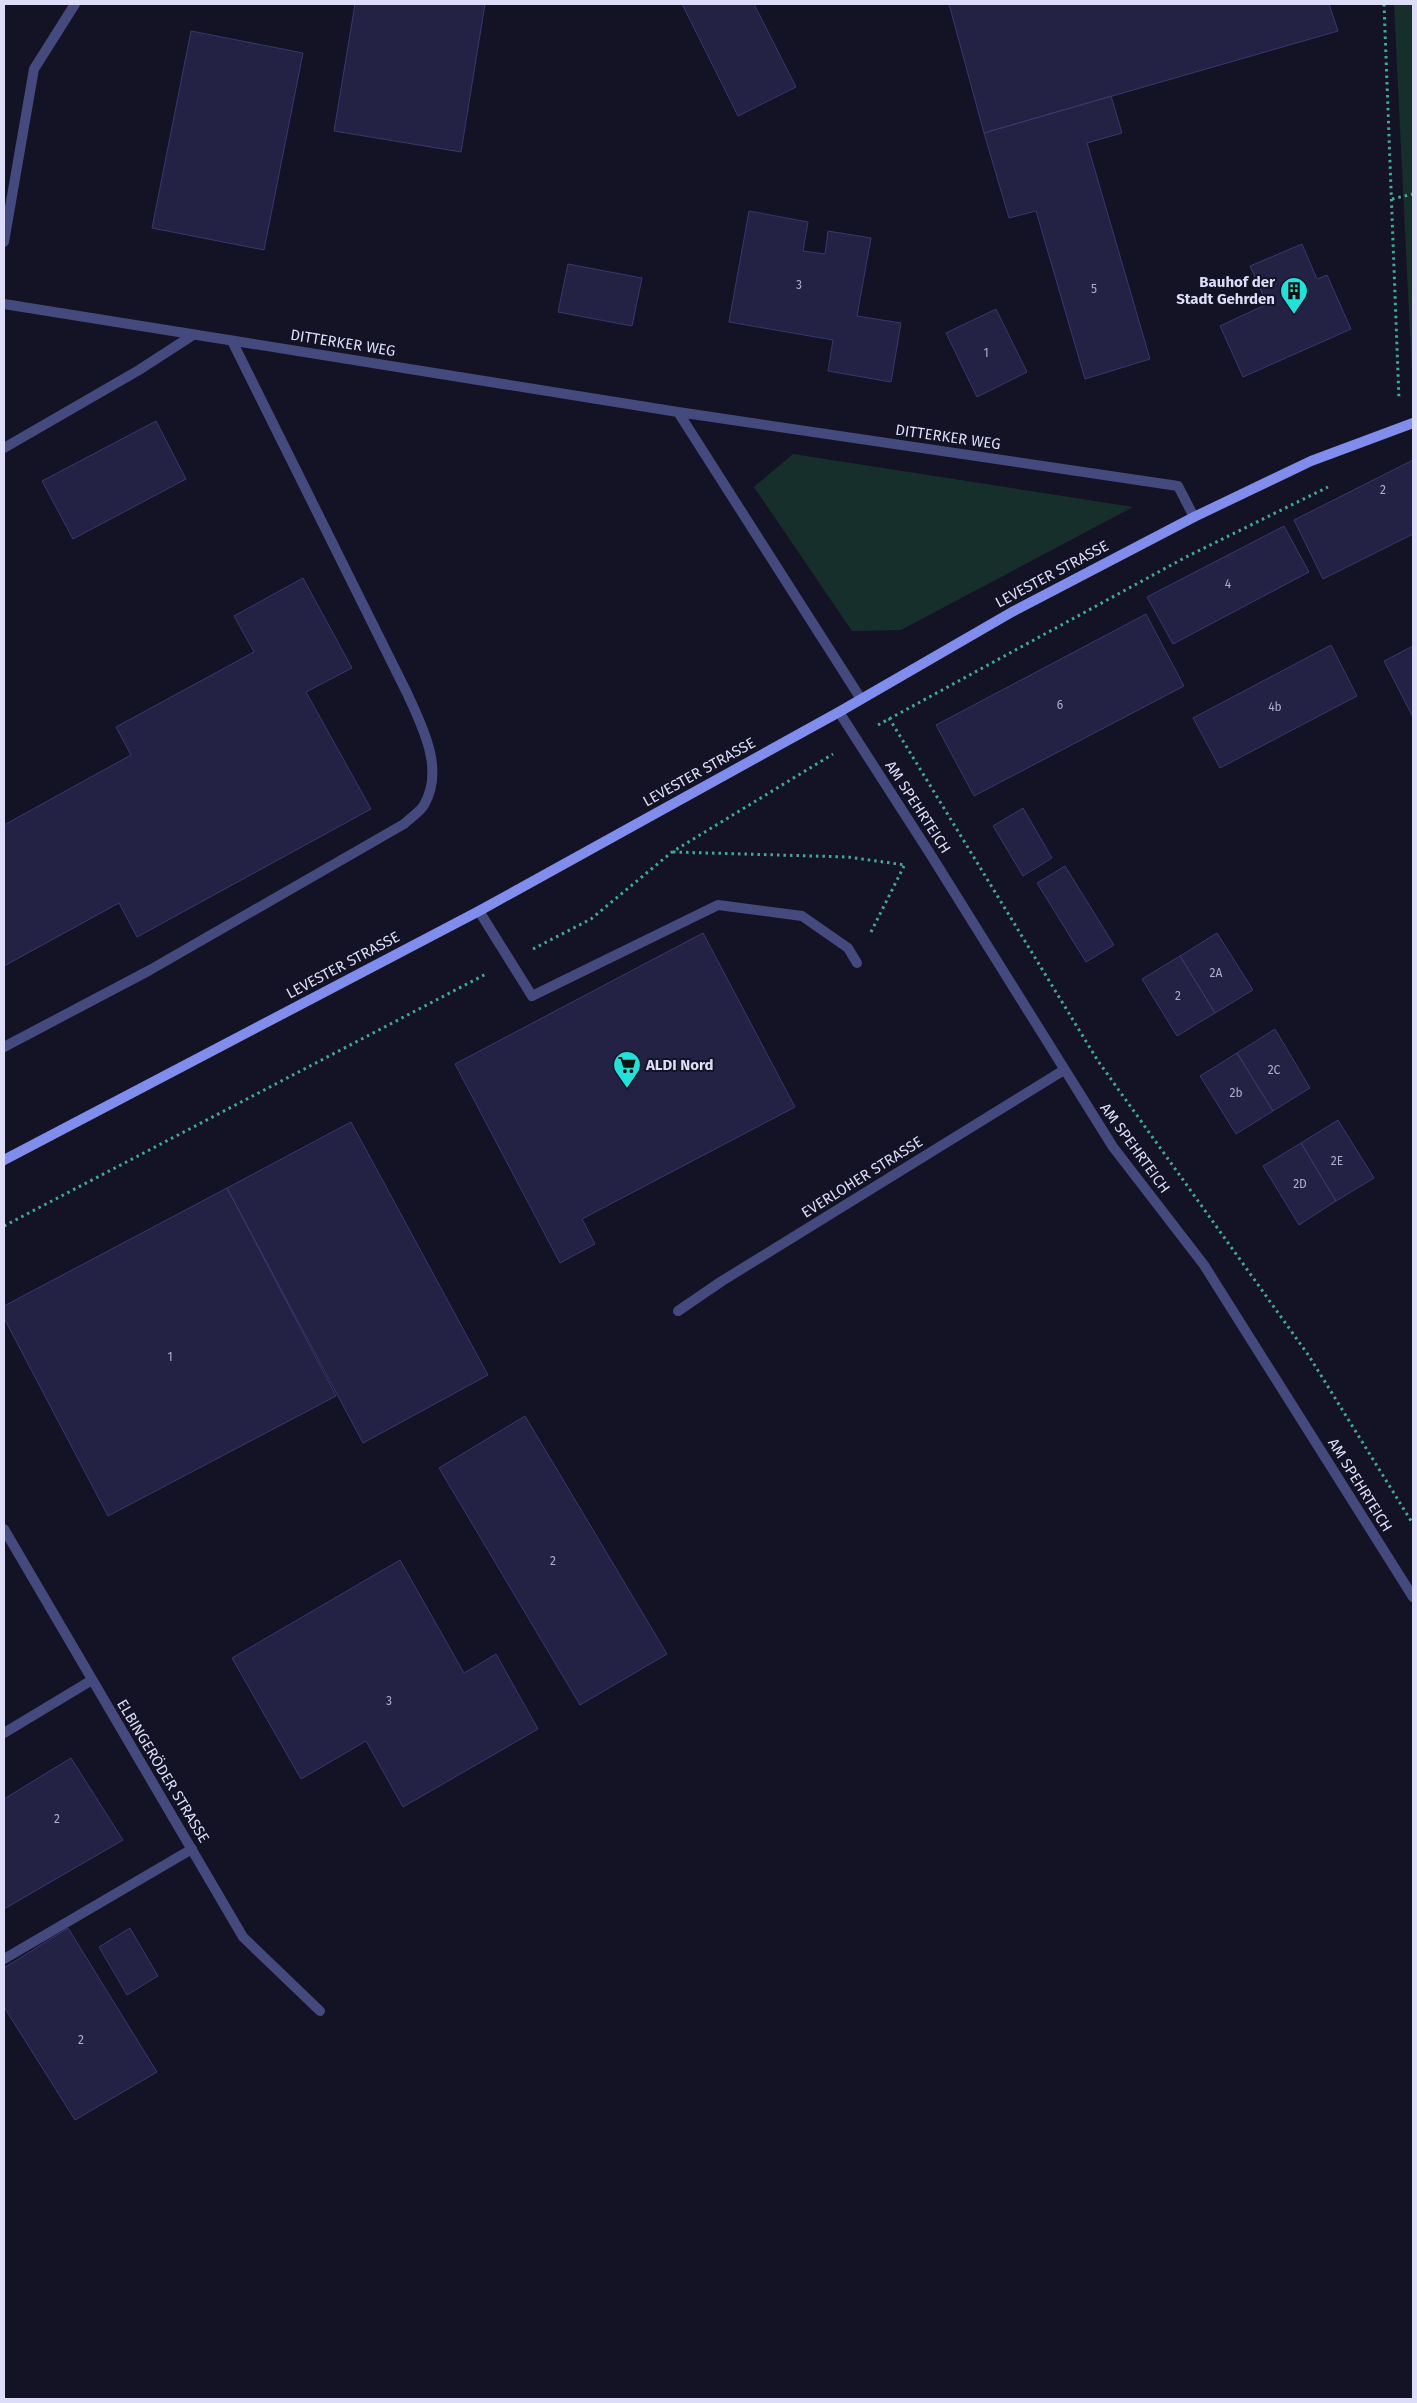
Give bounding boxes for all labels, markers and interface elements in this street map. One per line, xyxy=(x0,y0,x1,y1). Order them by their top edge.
place label: Bauhof der Stadt Gehrden xyxy=(1176,273,1276,308)
building icon: Bauhof der Stadt Gehrden xyxy=(1279,276,1309,315)
house number: 3 xyxy=(796,278,802,292)
house number: 5 xyxy=(1091,282,1097,296)
street label: DITTERKER WEG xyxy=(289,326,397,360)
house number: 1 xyxy=(983,346,989,360)
street label: DITTERKER WEG xyxy=(894,421,1002,453)
house number: 2 xyxy=(1380,483,1386,497)
street label: LEVESTER STRASSE xyxy=(992,537,1112,611)
house number: 4 xyxy=(1225,577,1232,591)
house number: 6 xyxy=(1057,698,1063,712)
house number: 4b xyxy=(1268,700,1282,714)
street label: LEVESTER STRASSE xyxy=(640,734,758,810)
street label: AM SPEHRTEICH xyxy=(881,757,955,857)
street label: LEVESTER STRASSE xyxy=(283,928,403,1002)
house number: 2A xyxy=(1210,966,1223,980)
house number: 2 xyxy=(1175,989,1181,1003)
supermarket icon: ALDI Nord xyxy=(612,1050,642,1089)
place label: ALDI Nord xyxy=(645,1056,714,1074)
house number: 2C xyxy=(1268,1063,1281,1077)
house number: 2b xyxy=(1229,1086,1243,1100)
street label: AM SPEHRTEICH xyxy=(1096,1099,1174,1197)
street label: EVERLOHER STRASSE xyxy=(798,1132,926,1222)
house number: 2E xyxy=(1331,1154,1343,1168)
house number: 2D xyxy=(1293,1177,1307,1191)
house number: 1 xyxy=(167,1350,173,1364)
street label: AM SPEHRTEICH xyxy=(1324,1435,1396,1535)
house number: 2 xyxy=(550,1554,556,1568)
house number: 3 xyxy=(386,1694,392,1708)
street label: ELBINGERÖDER STRASSE xyxy=(113,1696,213,1846)
house number: 2 xyxy=(54,1812,60,1826)
house number: 2 xyxy=(78,2033,84,2047)

